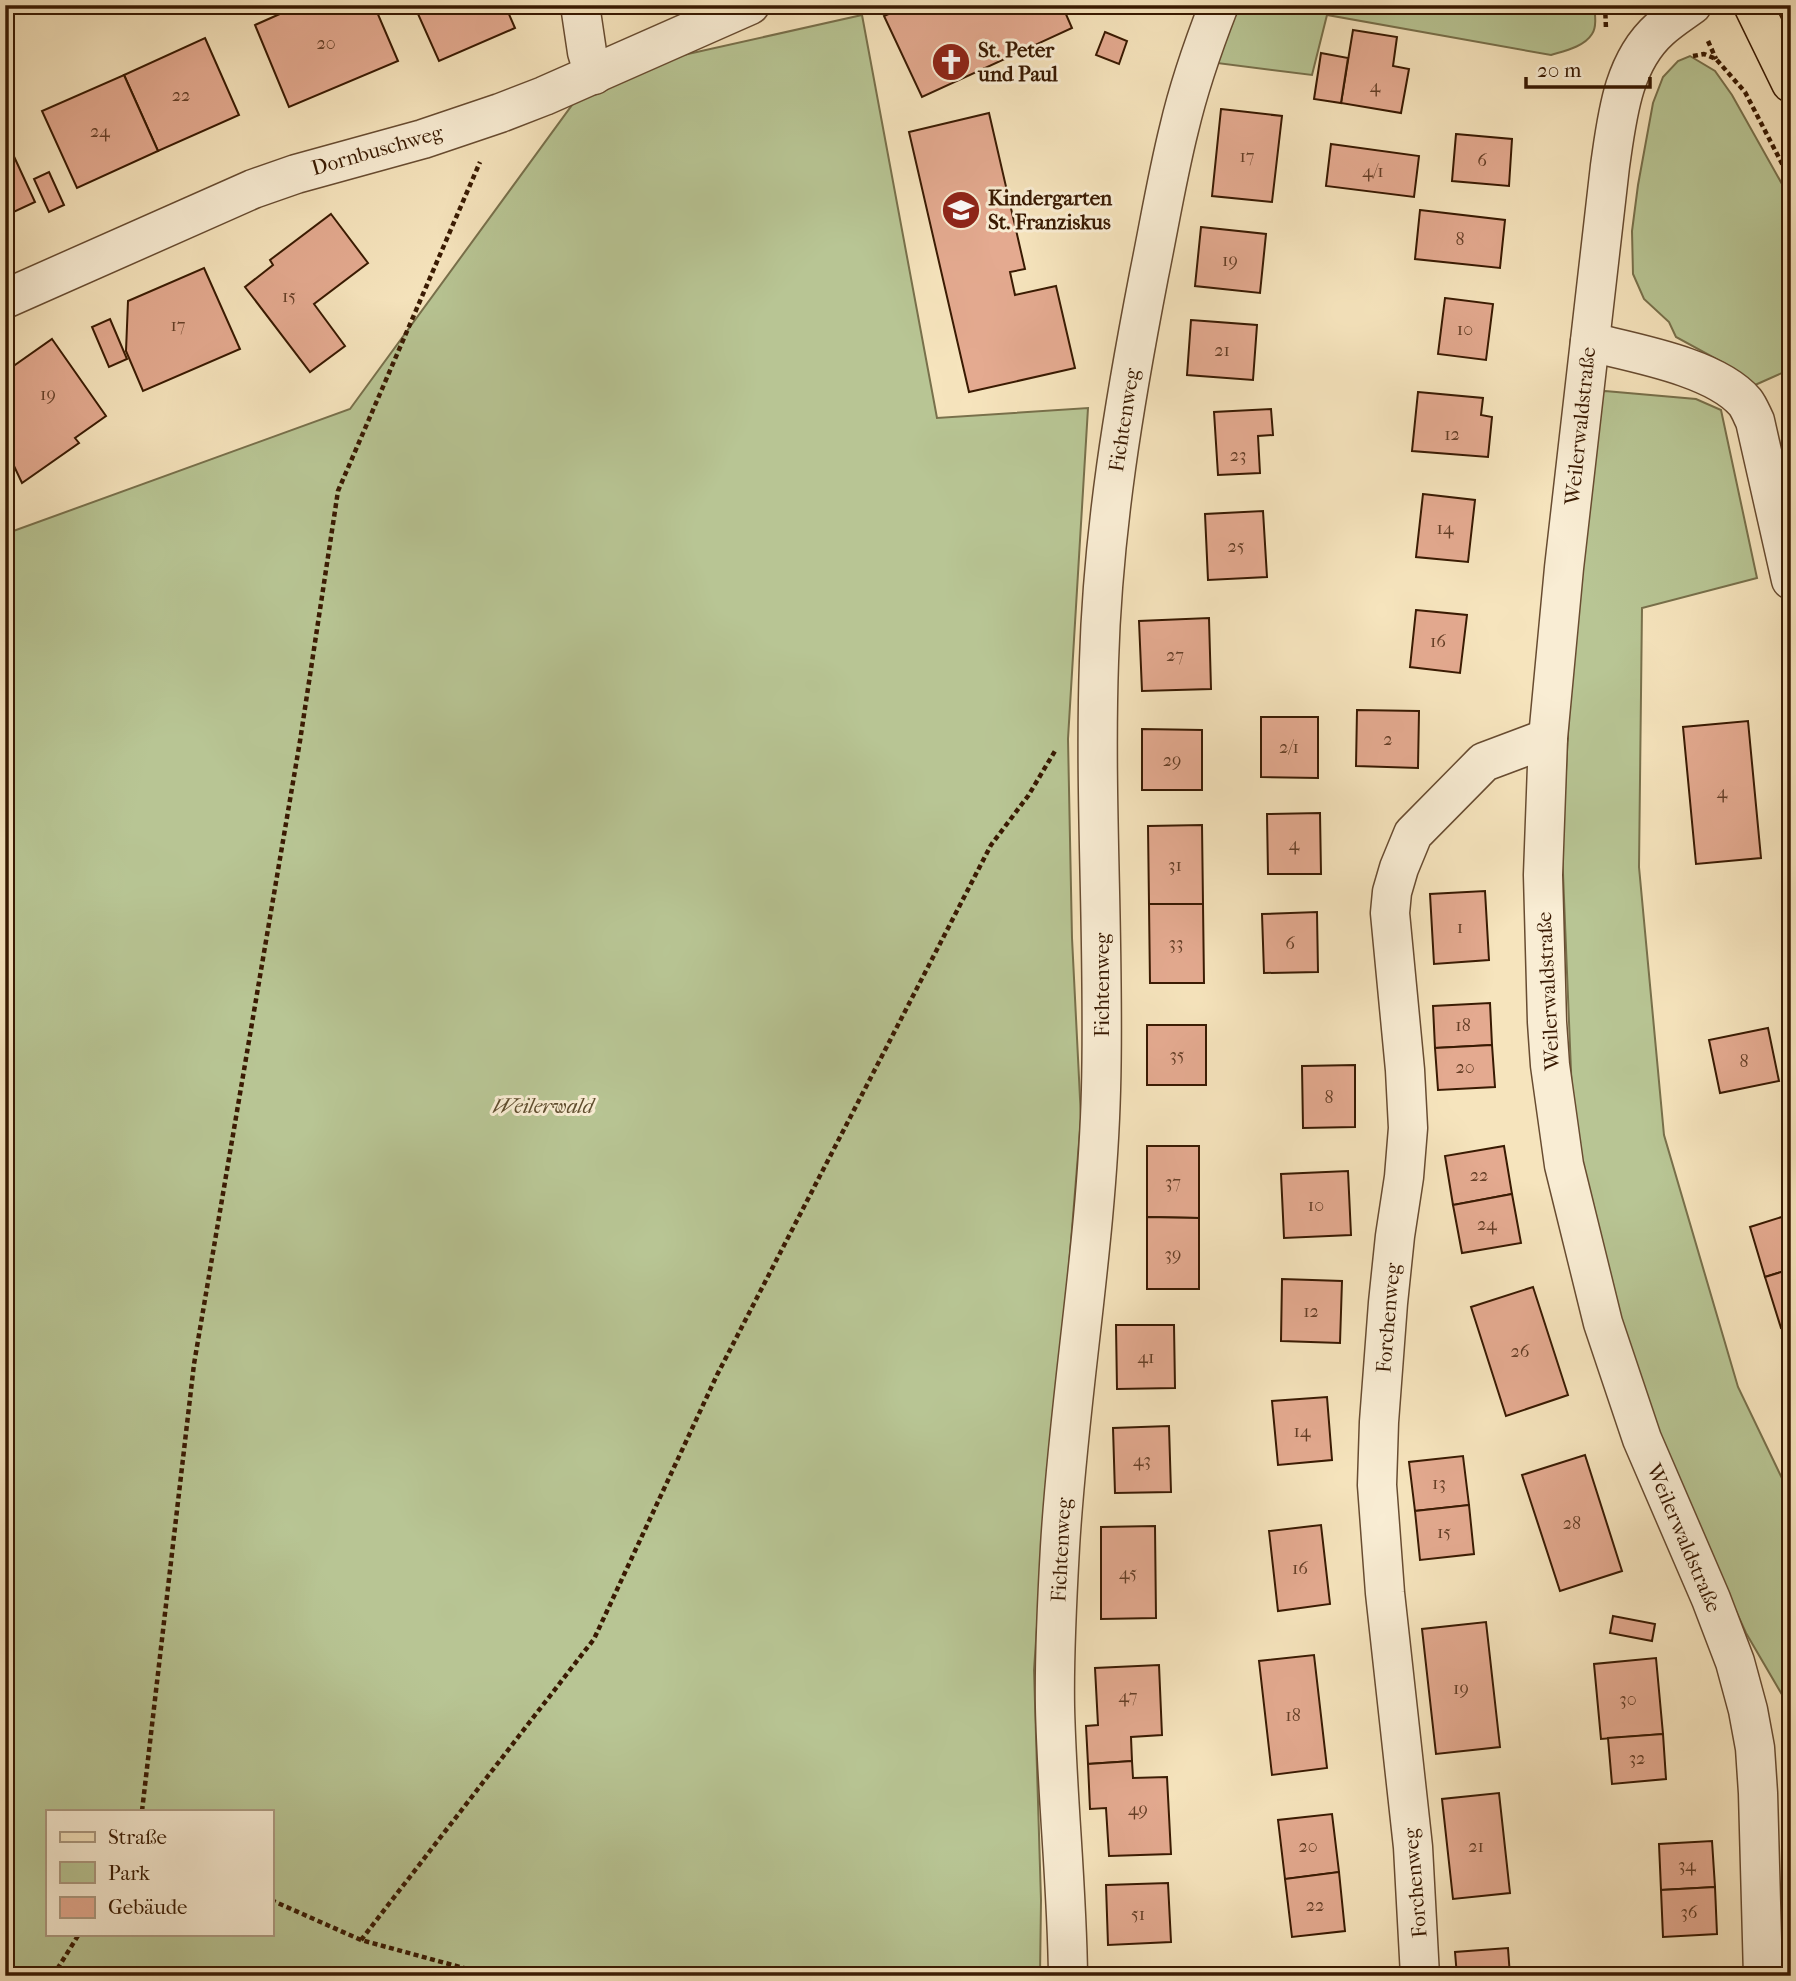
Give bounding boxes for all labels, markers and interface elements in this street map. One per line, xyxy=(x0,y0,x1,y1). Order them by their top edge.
house number: 20 xyxy=(316,33,336,54)
place label: St. Peter und Paul xyxy=(977,38,1058,86)
church icon: St. Peter und Paul xyxy=(930,41,972,83)
scale bar xyxy=(1526,46,1651,90)
text: 20 m xyxy=(1537,58,1582,82)
house number: 4 xyxy=(1370,76,1381,97)
house number: 22 xyxy=(172,85,190,106)
street label: Dornbuschweg xyxy=(309,120,446,180)
house number: 24 xyxy=(90,121,110,142)
house number: 17 xyxy=(1239,146,1255,167)
house number: 6 xyxy=(1477,150,1487,171)
house number: 4/1 xyxy=(1362,161,1384,182)
place label: Kindergarten St. Franziskus xyxy=(988,186,1113,234)
school or university icon: Kindergarten St. Franziskus xyxy=(940,189,982,231)
house number: 8 xyxy=(1455,229,1465,250)
house number: 19 xyxy=(1222,250,1238,271)
house number: 15 xyxy=(282,286,296,307)
house number: 17 xyxy=(170,315,186,336)
house number: 10 xyxy=(1457,319,1473,340)
house number: 21 xyxy=(1214,340,1230,361)
street label: Weilerwaldstraße xyxy=(1560,346,1600,507)
street label: Fichtenweg xyxy=(1104,366,1144,474)
house number: 19 xyxy=(40,384,56,405)
house number: 12 xyxy=(1444,424,1460,445)
house number: 23 xyxy=(1230,445,1246,466)
house number: 14 xyxy=(1436,518,1454,539)
house number: 25 xyxy=(1227,536,1245,557)
house number: 16 xyxy=(1430,631,1446,652)
house number: 27 xyxy=(1166,645,1184,666)
house number: 2 xyxy=(1383,729,1393,750)
house number: 2/1 xyxy=(1279,737,1299,758)
house number: 29 xyxy=(1163,750,1181,771)
house number: 4 xyxy=(1717,782,1728,803)
house number: 4 xyxy=(1289,834,1300,855)
house number: 31 xyxy=(1168,855,1182,876)
street label: Weilerwaldstraße xyxy=(1532,911,1564,1072)
house number: 1 xyxy=(1457,917,1463,938)
street label: Fichtenweg xyxy=(1090,932,1114,1037)
house number: 33 xyxy=(1169,933,1183,954)
house number: 6 xyxy=(1285,933,1295,954)
house number: 18 xyxy=(1455,1015,1471,1036)
house number: 35 xyxy=(1169,1045,1185,1066)
house number: 8 xyxy=(1739,1051,1749,1072)
house number: 20 xyxy=(1455,1057,1475,1078)
house number: 8 xyxy=(1324,1087,1334,1108)
park label: Weilerwald xyxy=(493,1094,596,1118)
house number: 22 xyxy=(1470,1165,1488,1186)
house number: 37 xyxy=(1165,1172,1181,1193)
house number: 10 xyxy=(1308,1195,1324,1216)
house number: 24 xyxy=(1477,1214,1497,1235)
house number: 39 xyxy=(1165,1244,1181,1265)
street label: Forchenweg xyxy=(1371,1261,1405,1374)
house number: 12 xyxy=(1303,1301,1319,1322)
house number: 26 xyxy=(1510,1341,1530,1362)
house number: 41 xyxy=(1137,1347,1155,1368)
house number: 14 xyxy=(1293,1421,1311,1442)
house number: 43 xyxy=(1133,1450,1151,1471)
street label: Weilerwaldstraße xyxy=(1642,1459,1726,1616)
house number: 13 xyxy=(1432,1473,1446,1494)
street label: Fichtenweg xyxy=(1046,1496,1076,1603)
house number: 28 xyxy=(1563,1513,1581,1534)
house number: 15 xyxy=(1437,1522,1451,1543)
house number: 16 xyxy=(1292,1558,1308,1579)
house number: 45 xyxy=(1119,1563,1137,1584)
house number: 19 xyxy=(1453,1678,1469,1699)
house number: 47 xyxy=(1119,1686,1138,1707)
house number: 30 xyxy=(1619,1689,1637,1710)
house number: 18 xyxy=(1285,1705,1301,1726)
house number: 32 xyxy=(1629,1748,1645,1769)
house number: 49 xyxy=(1128,1799,1148,1820)
legend xyxy=(46,1810,273,1936)
text: Straße xyxy=(108,1825,167,1849)
street label: Forchenweg xyxy=(1398,1826,1432,1939)
house number: 20 xyxy=(1298,1836,1318,1857)
house number: 21 xyxy=(1468,1836,1484,1857)
house number: 34 xyxy=(1678,1855,1696,1876)
text: Park xyxy=(108,1861,150,1885)
text: Gebäude xyxy=(108,1895,188,1919)
house number: 22 xyxy=(1306,1895,1324,1916)
house number: 36 xyxy=(1680,1902,1698,1923)
house number: 51 xyxy=(1131,1904,1145,1925)

